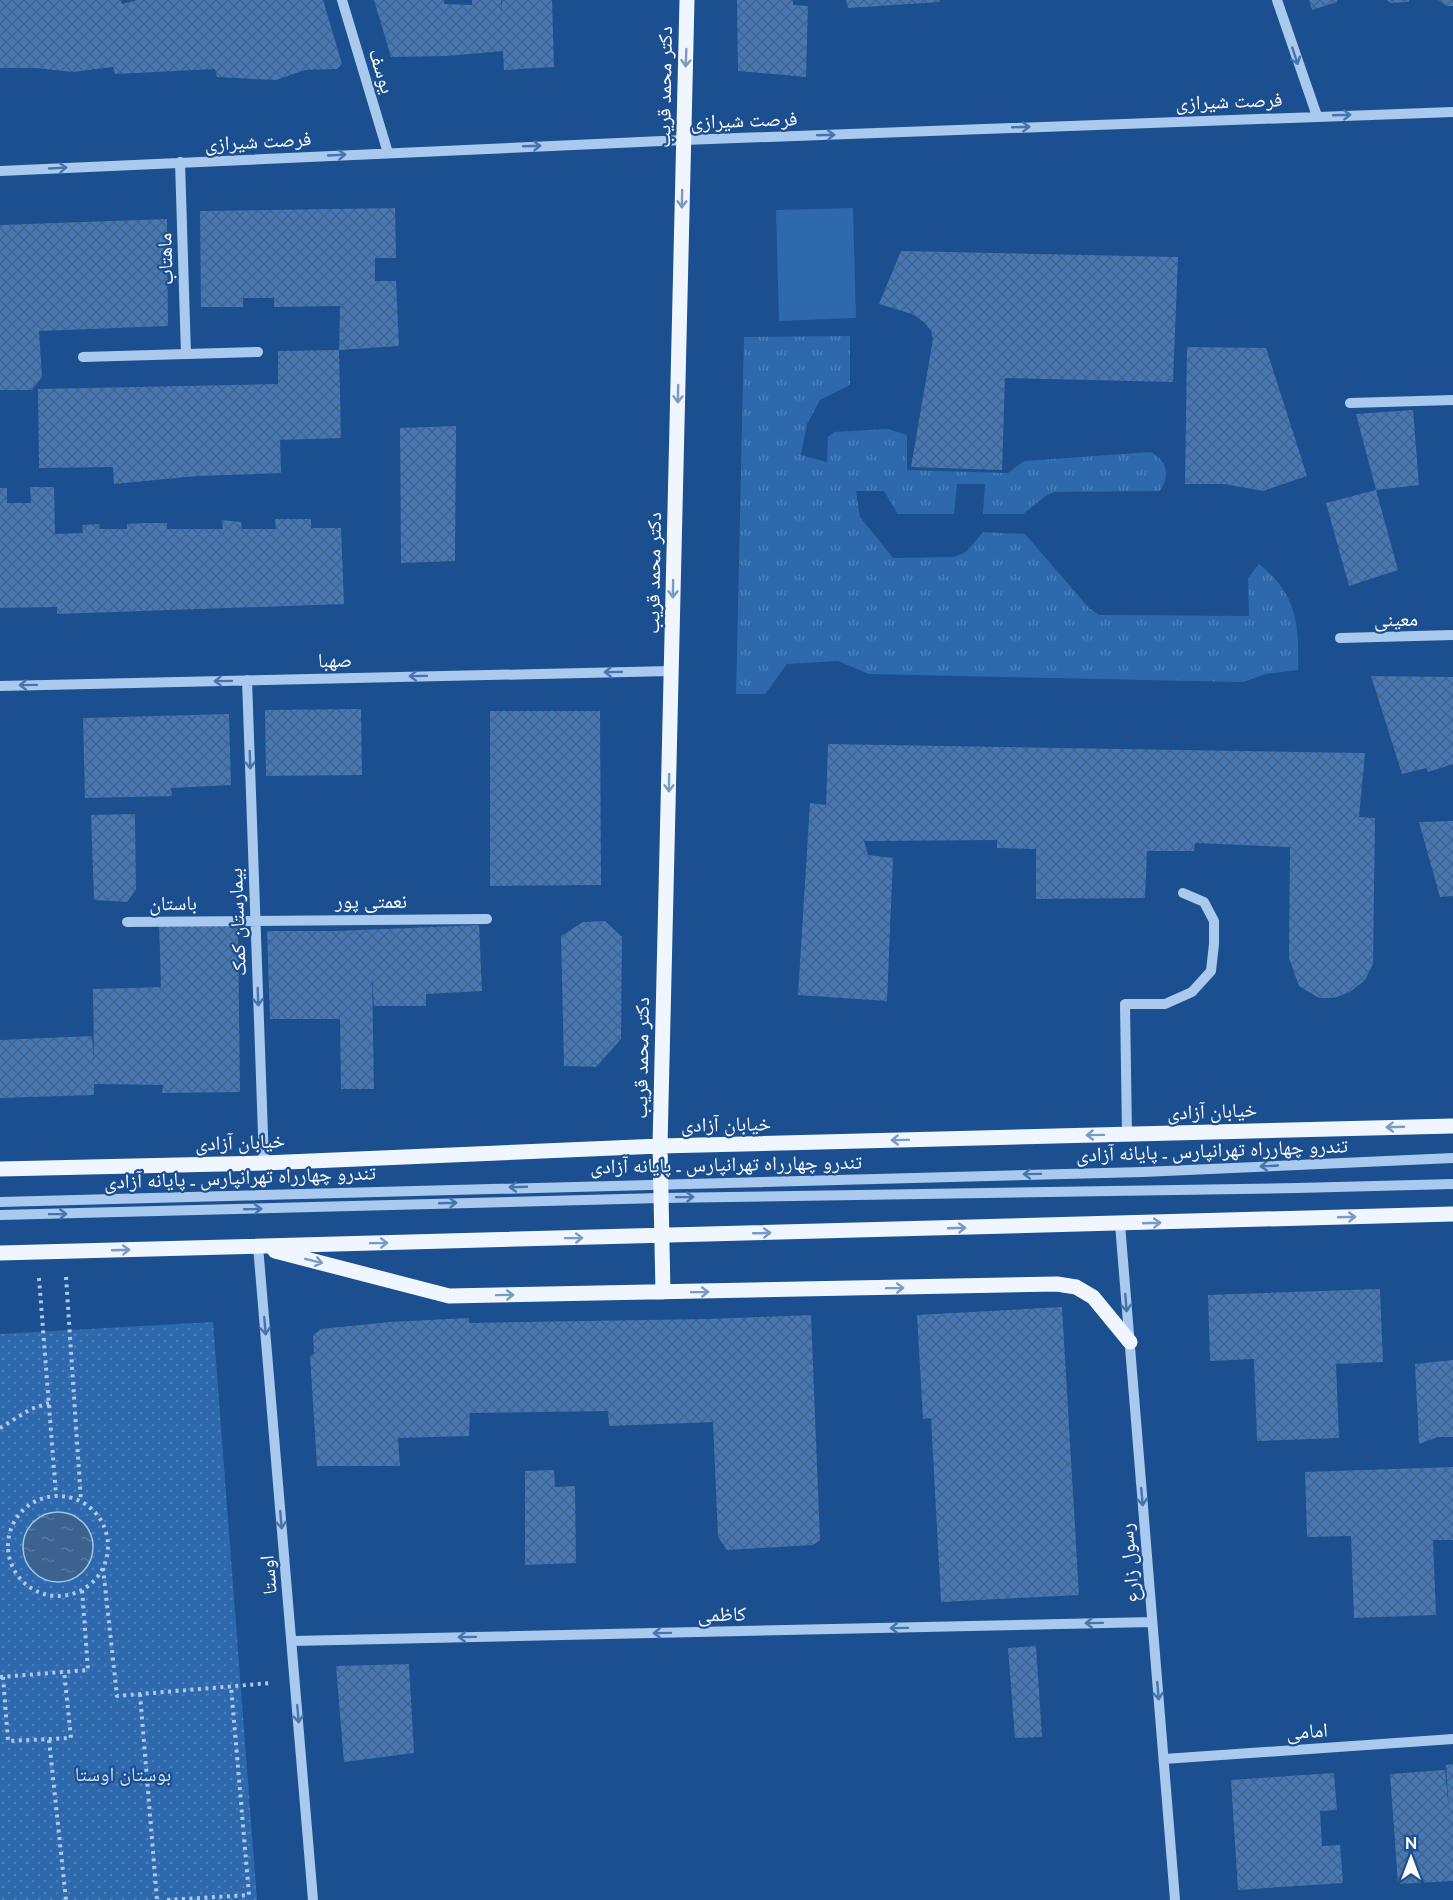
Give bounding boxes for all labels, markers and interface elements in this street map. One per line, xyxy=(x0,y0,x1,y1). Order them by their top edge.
street label: دکتر محمد قریب xyxy=(651,26,677,148)
street label: یوسف xyxy=(364,46,400,96)
one-way arrow xyxy=(1290,46,1301,65)
one-way arrow xyxy=(680,48,691,68)
street label: فرصت شیرازی xyxy=(1175,87,1283,115)
street label: فرصت شیرازی xyxy=(690,106,798,134)
one-way arrow xyxy=(1332,110,1352,121)
one-way arrow xyxy=(1011,122,1031,133)
street label: فرصت شیرازی xyxy=(204,126,312,156)
one-way arrow xyxy=(816,129,836,140)
one-way arrow xyxy=(521,141,541,152)
one-way arrow xyxy=(327,150,347,161)
one-way arrow xyxy=(48,162,68,173)
one-way arrow xyxy=(677,188,688,208)
street label: ماهتاب xyxy=(152,233,178,285)
one-way arrow xyxy=(672,383,684,403)
street label: دکتر محمد قریب xyxy=(640,512,666,634)
one-way arrow xyxy=(667,578,679,598)
street label: معینی xyxy=(1374,607,1418,631)
street label: صهبا xyxy=(318,648,352,672)
one-way arrow xyxy=(603,666,623,678)
one-way arrow xyxy=(408,671,428,682)
one-way arrow xyxy=(213,675,233,687)
one-way arrow xyxy=(18,680,38,691)
one-way arrow xyxy=(244,749,256,769)
one-way arrow xyxy=(663,773,674,793)
street label: بیمارستان کمک xyxy=(223,868,251,976)
street label: نعمتی پور xyxy=(334,889,407,913)
street label: باستان xyxy=(149,891,197,915)
one-way arrow xyxy=(252,986,264,1006)
street label: دکتر محمد قریب xyxy=(628,997,654,1119)
street label: خیابان آزادی xyxy=(1166,1097,1258,1125)
street label: خیابان آزادی xyxy=(681,1111,772,1137)
one-way arrow xyxy=(1385,1121,1405,1133)
street label: خیابان آزادی xyxy=(194,1128,286,1156)
one-way arrow xyxy=(1085,1129,1105,1141)
street label: تندرو چهارراه تهرانپارس ـ پایانه آزادی xyxy=(1076,1133,1348,1167)
one-way arrow xyxy=(890,1134,910,1146)
street label: تندرو چهارراه تهرانپارس ـ پایانه آزادی xyxy=(590,1150,862,1179)
street label: تندرو چهارراه تهرانپارس ـ پایانه آزادی xyxy=(104,1160,376,1194)
one-way arrow xyxy=(1259,1160,1279,1172)
one-way arrow xyxy=(1022,1169,1042,1180)
one-way arrow xyxy=(509,1181,529,1193)
one-way arrow xyxy=(675,1191,695,1203)
one-way arrow xyxy=(438,1198,458,1209)
one-way arrow xyxy=(243,1203,263,1215)
one-way arrow xyxy=(48,1208,68,1220)
one-way arrow xyxy=(1337,1211,1357,1223)
one-way arrow xyxy=(1142,1217,1162,1228)
one-way arrow xyxy=(947,1222,967,1234)
one-way arrow xyxy=(752,1228,772,1239)
one-way arrow xyxy=(564,1232,584,1244)
one-way arrow xyxy=(369,1238,389,1249)
one-way arrow xyxy=(111,1245,131,1256)
one-way arrow xyxy=(305,1256,324,1267)
one-way arrow xyxy=(884,1282,904,1294)
one-way arrow xyxy=(689,1286,709,1297)
one-way arrow xyxy=(494,1289,514,1301)
one-way arrow xyxy=(1121,1292,1132,1312)
one-way arrow xyxy=(259,1315,270,1335)
one-way arrow xyxy=(1137,1487,1148,1507)
one-way arrow xyxy=(276,1509,287,1529)
street label: رسول زارع xyxy=(1114,1522,1145,1604)
street label: اوستا xyxy=(254,1554,282,1596)
street label: کاظمی xyxy=(698,1602,746,1626)
one-way arrow xyxy=(1084,1617,1104,1629)
one-way arrow xyxy=(889,1622,909,1633)
one-way arrow xyxy=(652,1627,672,1639)
one-way arrow xyxy=(457,1631,477,1643)
one-way arrow xyxy=(1153,1681,1164,1701)
one-way arrow xyxy=(292,1704,303,1724)
street label: امامی xyxy=(1285,1718,1329,1744)
park label: بوستان اوستا xyxy=(75,1762,171,1786)
north arrow xyxy=(1381,1828,1441,1888)
text: N xyxy=(1405,1834,1417,1853)

